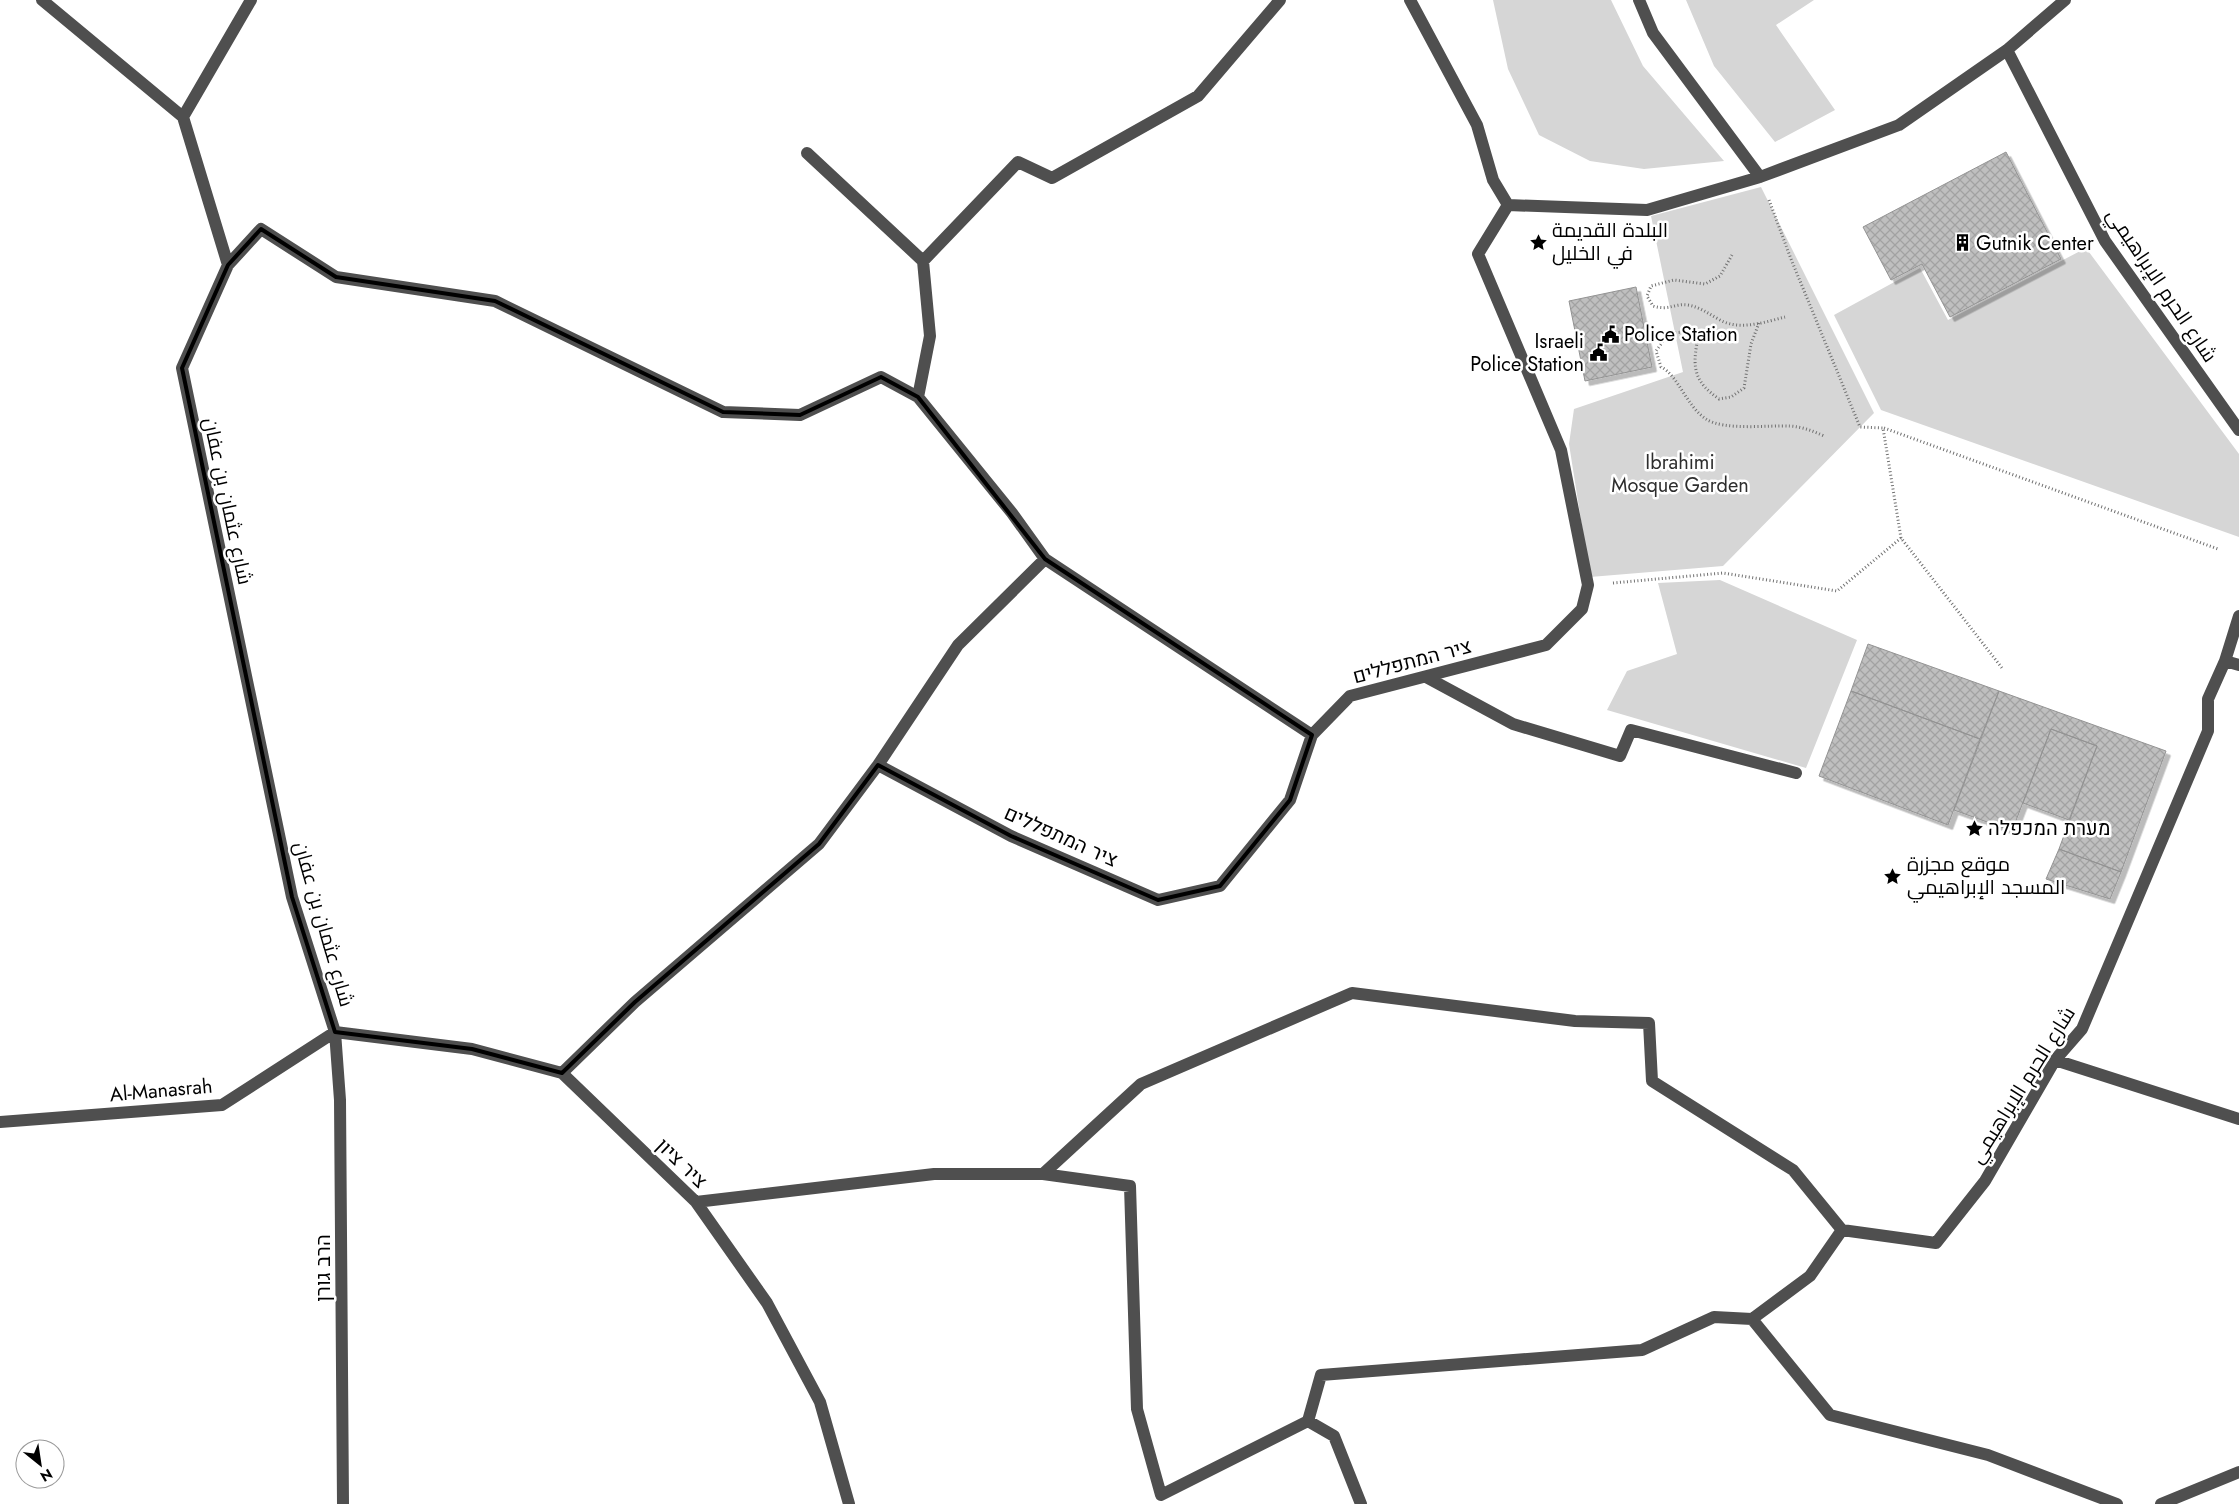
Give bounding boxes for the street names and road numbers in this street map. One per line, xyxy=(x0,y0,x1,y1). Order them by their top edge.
street label: شارع الحرم الإبراهيمي xyxy=(2098,202,2224,369)
street label: شارع عثمان بن عفان xyxy=(196,415,259,587)
street label: ציר המתפללים xyxy=(1350,632,1475,691)
street label: ציר המתפללים xyxy=(999,798,1122,874)
street label: شارع عثمان بن عفان xyxy=(286,838,361,1010)
street label: شارع الحرم الإبراهيمي xyxy=(1962,1001,2083,1170)
street label: Al-Manasrah xyxy=(108,1072,214,1109)
street label: ציר ציון xyxy=(649,1132,714,1195)
street label: הרב גורן xyxy=(309,1234,338,1302)

